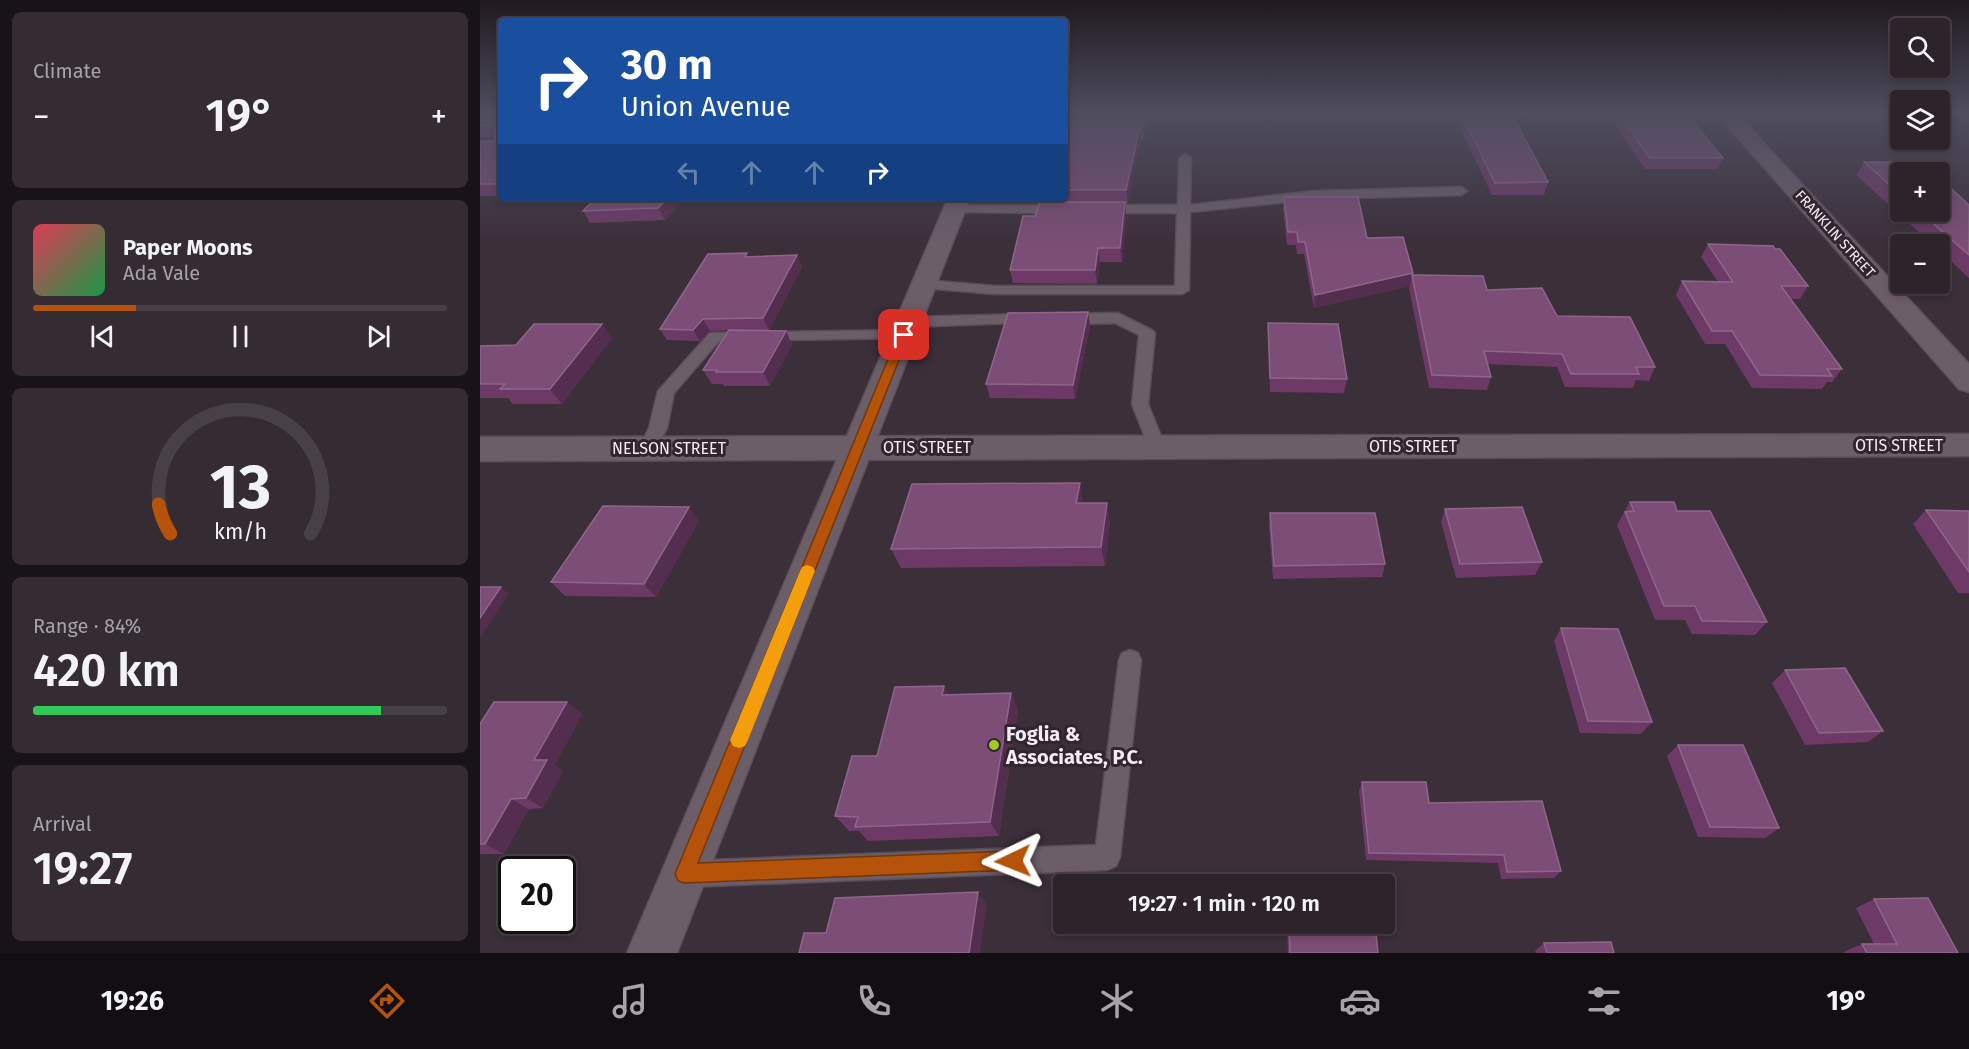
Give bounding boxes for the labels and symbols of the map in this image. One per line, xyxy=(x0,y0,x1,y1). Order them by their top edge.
street label: FRANKLIN STREET xyxy=(1792,187,1879,281)
pin xyxy=(878,309,929,360)
street label: OTIS STREET xyxy=(1855,436,1944,455)
street label: OTIS STREET xyxy=(1369,437,1458,456)
street label: OTIS STREET xyxy=(883,438,972,457)
street label: NELSON STREET xyxy=(612,439,727,458)
place label: Foglia & Associates, P.C. xyxy=(1005,722,1143,769)
marker: Foglia & Associates, P.C. xyxy=(987,738,1001,752)
position arrow xyxy=(981,829,1045,893)
speed limit sign: 20 xyxy=(498,856,576,934)

